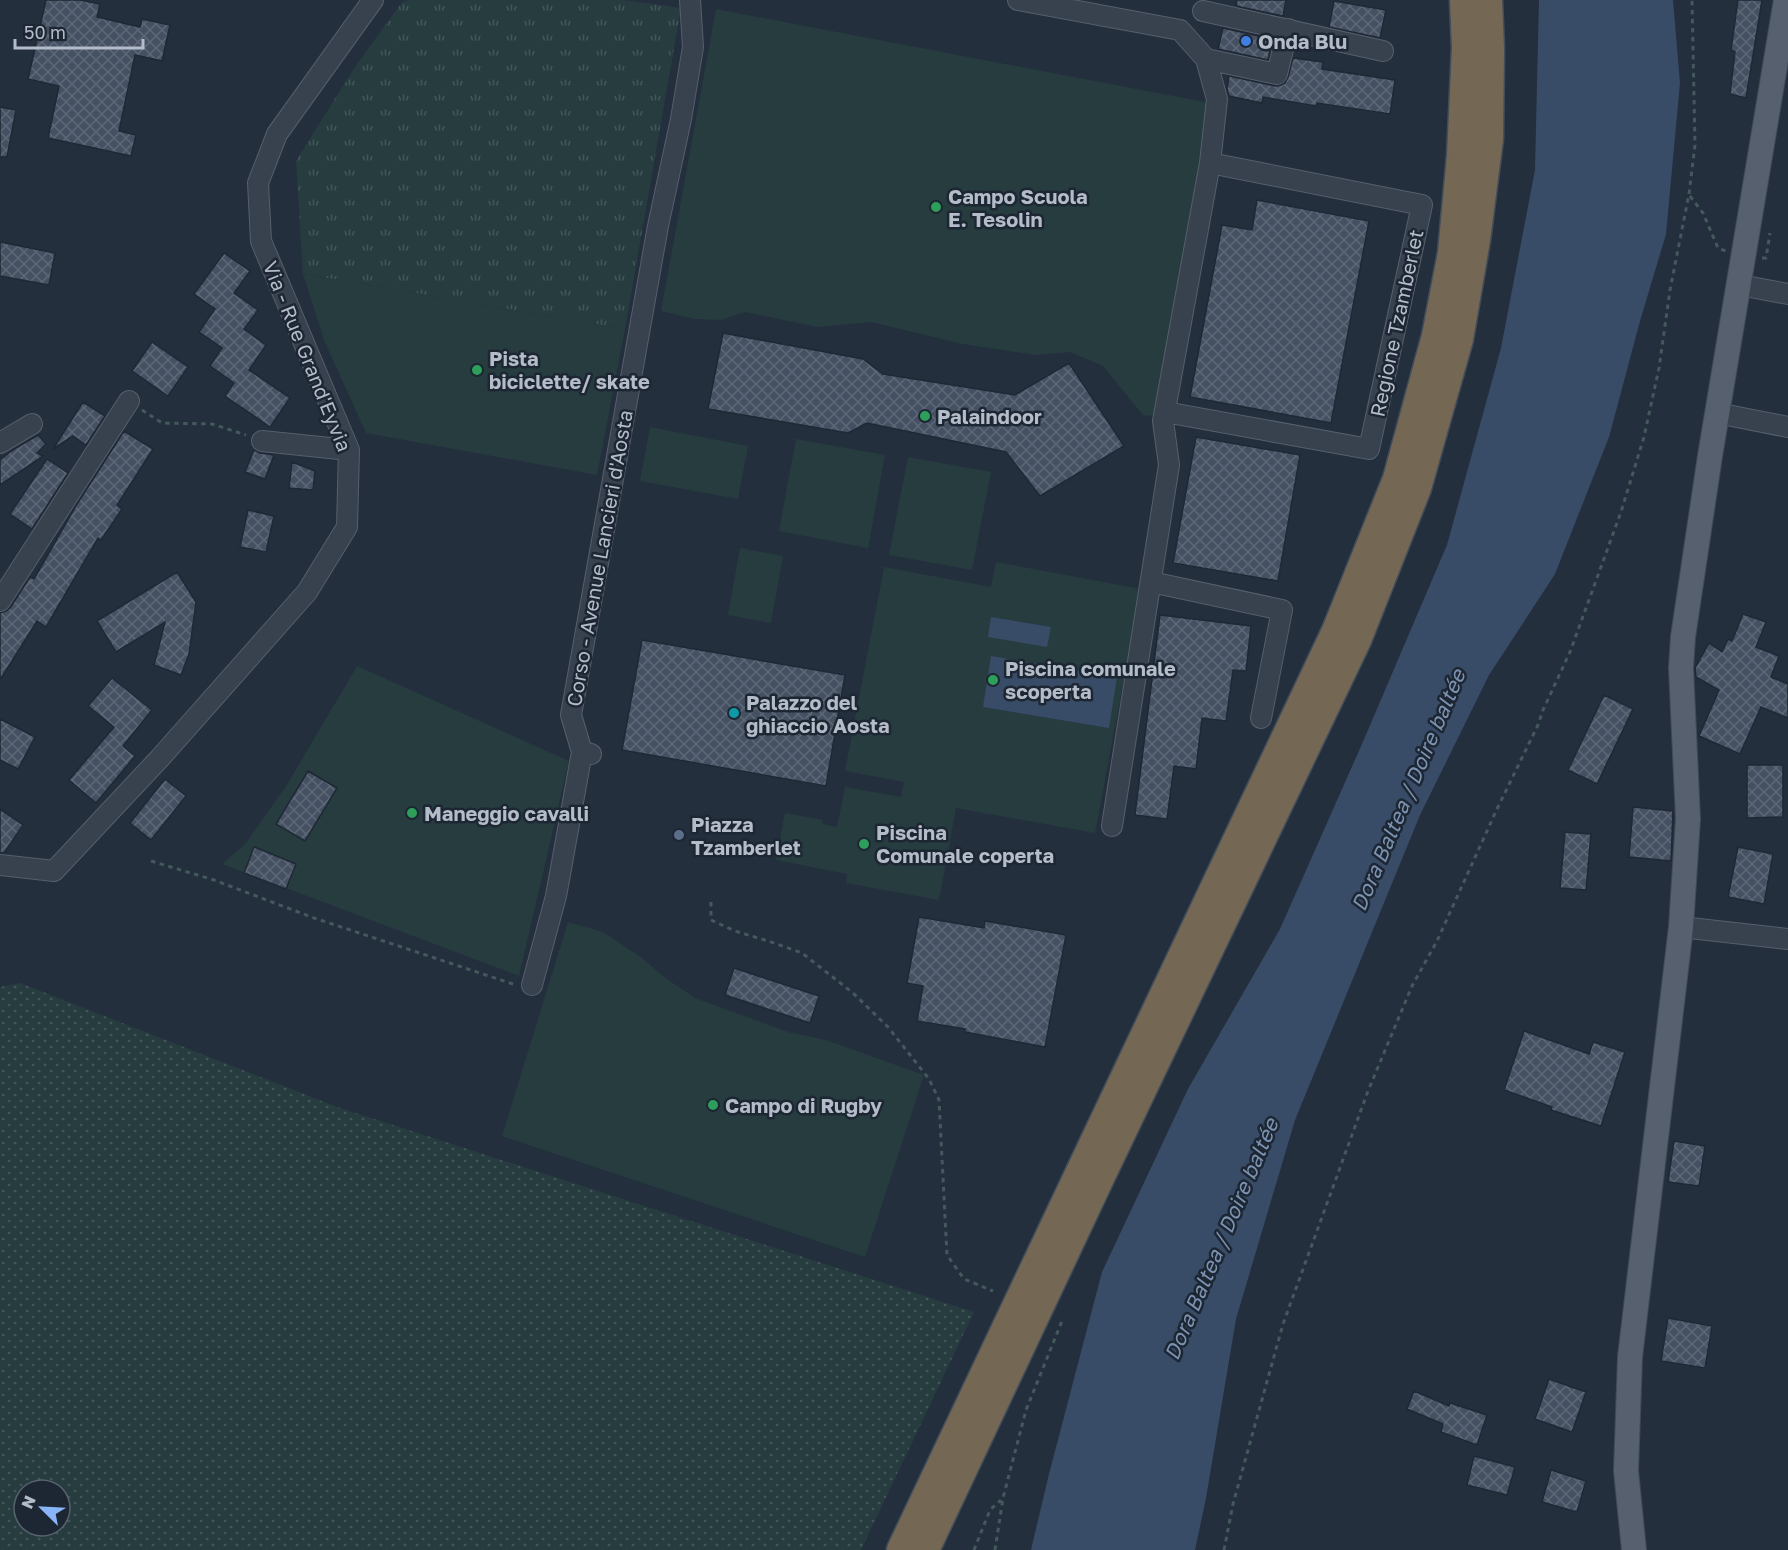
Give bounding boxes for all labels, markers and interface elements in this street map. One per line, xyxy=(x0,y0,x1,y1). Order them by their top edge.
scale bar xyxy=(15,12,142,50)
text: 50 m xyxy=(24,21,66,43)
place label: Onda Blu xyxy=(1258,29,1347,53)
marker: Onda Blu xyxy=(1239,34,1253,48)
place label: Campo Scuola E. Tesolin xyxy=(948,184,1088,231)
marker: Campo Scuola E. Tesolin xyxy=(929,200,943,214)
street label: Regione Tzamberlet xyxy=(1364,227,1428,419)
street label: Via - Rue Grand'Eyvia xyxy=(259,257,357,455)
place label: Pista biciclette/ skate xyxy=(489,346,650,393)
marker: Pista biciclette/ skate xyxy=(470,363,484,377)
place label: Palaindoor xyxy=(937,404,1042,428)
street label: Corso - Avenue Lancieri d'Aosta xyxy=(561,408,637,708)
marker: Palaindoor xyxy=(918,409,932,423)
place label: Piscina comunale scoperta xyxy=(1005,656,1176,703)
water label: Dora Baltea / Doire baltée xyxy=(1345,664,1471,915)
marker: Piscina comunale scoperta xyxy=(986,673,1000,687)
place label: Palazzo del ghiaccio Aosta xyxy=(746,690,890,737)
marker: Palazzo del ghiaccio Aosta xyxy=(727,706,741,720)
place label: Maneggio cavalli xyxy=(424,801,589,825)
marker: Maneggio cavalli xyxy=(405,806,419,820)
place label: Piazza Tzamberlet xyxy=(691,812,801,859)
place label: Piscina Comunale coperta xyxy=(876,820,1054,867)
marker: Piazza Tzamberlet xyxy=(672,828,686,842)
marker: Piscina Comunale coperta xyxy=(857,837,871,851)
place label: Campo di Rugby xyxy=(725,1093,882,1117)
marker: Campo di Rugby xyxy=(706,1098,720,1112)
water label: Dora Baltea / Doire baltée xyxy=(1158,1113,1284,1364)
north arrow xyxy=(12,1478,72,1538)
text: N xyxy=(17,1492,40,1512)

